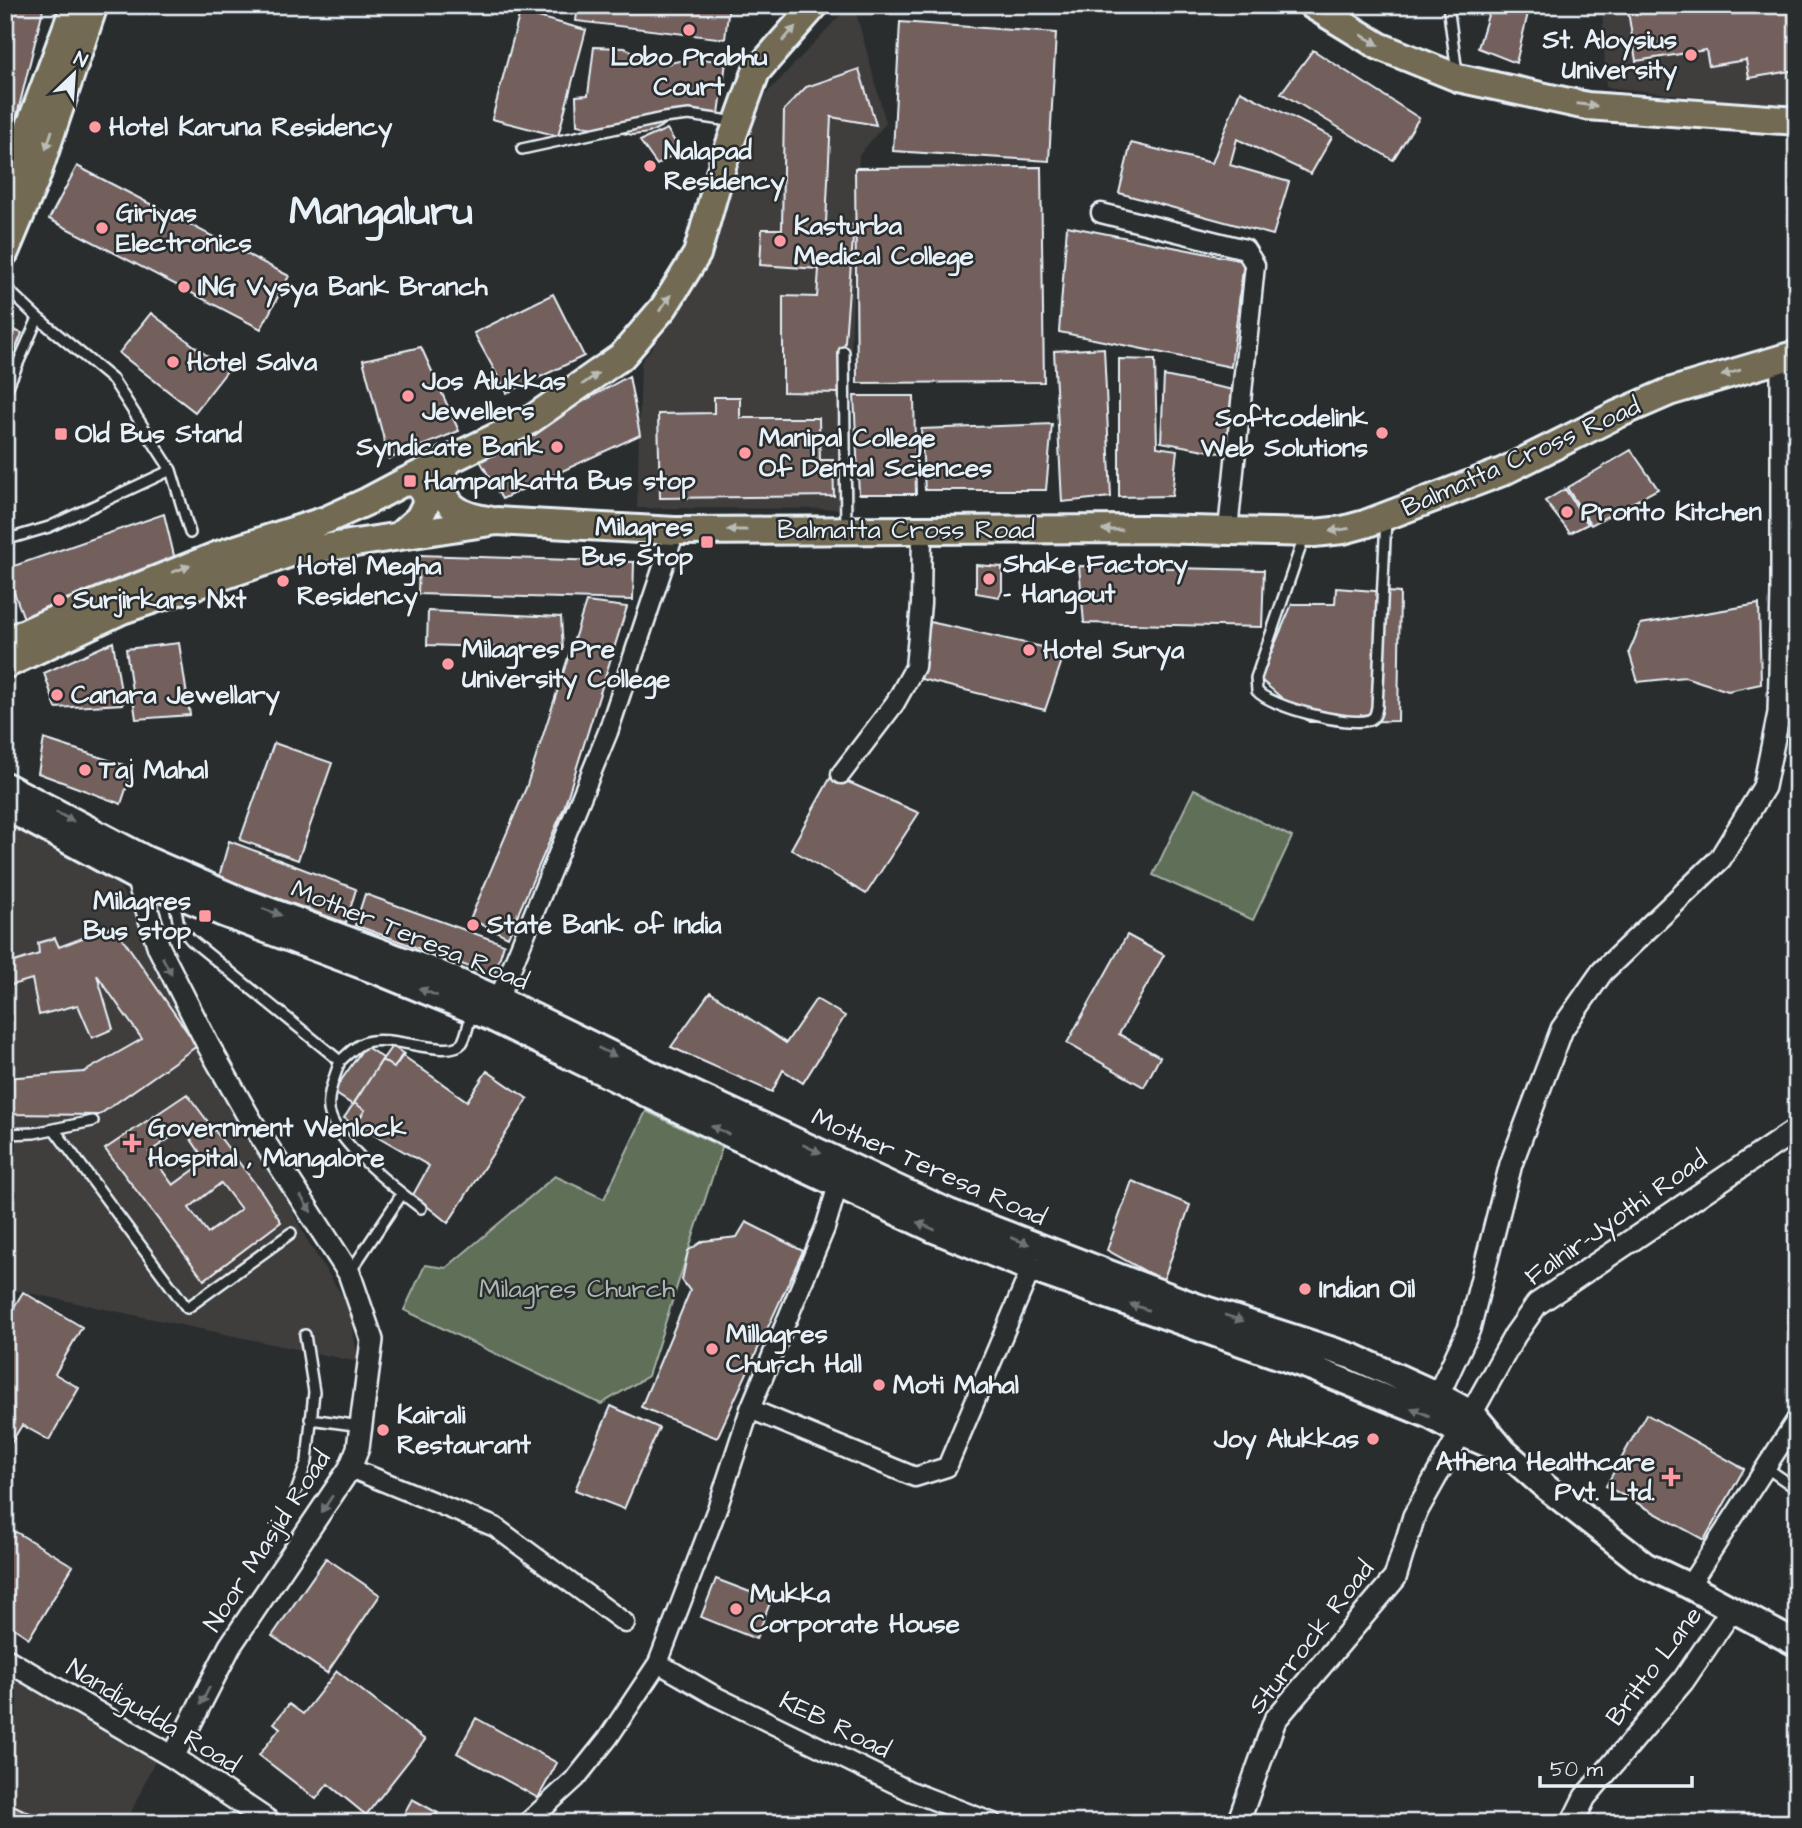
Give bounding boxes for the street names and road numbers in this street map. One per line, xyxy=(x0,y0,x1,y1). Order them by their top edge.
street label: Balmatta Cross Road xyxy=(1396,388,1646,526)
street label: Balmatta Cross Road xyxy=(777,512,1035,548)
street label: Mother Teresa Road xyxy=(286,871,534,999)
street label: Mother Teresa Road xyxy=(806,1099,1052,1235)
street label: Falnir-Jyothi Road xyxy=(1518,1142,1715,1296)
street label: Noor Masjid Road xyxy=(195,1443,339,1639)
street label: Sturrock Road xyxy=(1239,1553,1383,1721)
street label: Britto Lane xyxy=(1597,1599,1711,1733)
street label: Nandigudda Road xyxy=(59,1650,246,1784)
street label: KEB Road xyxy=(773,1683,897,1767)

